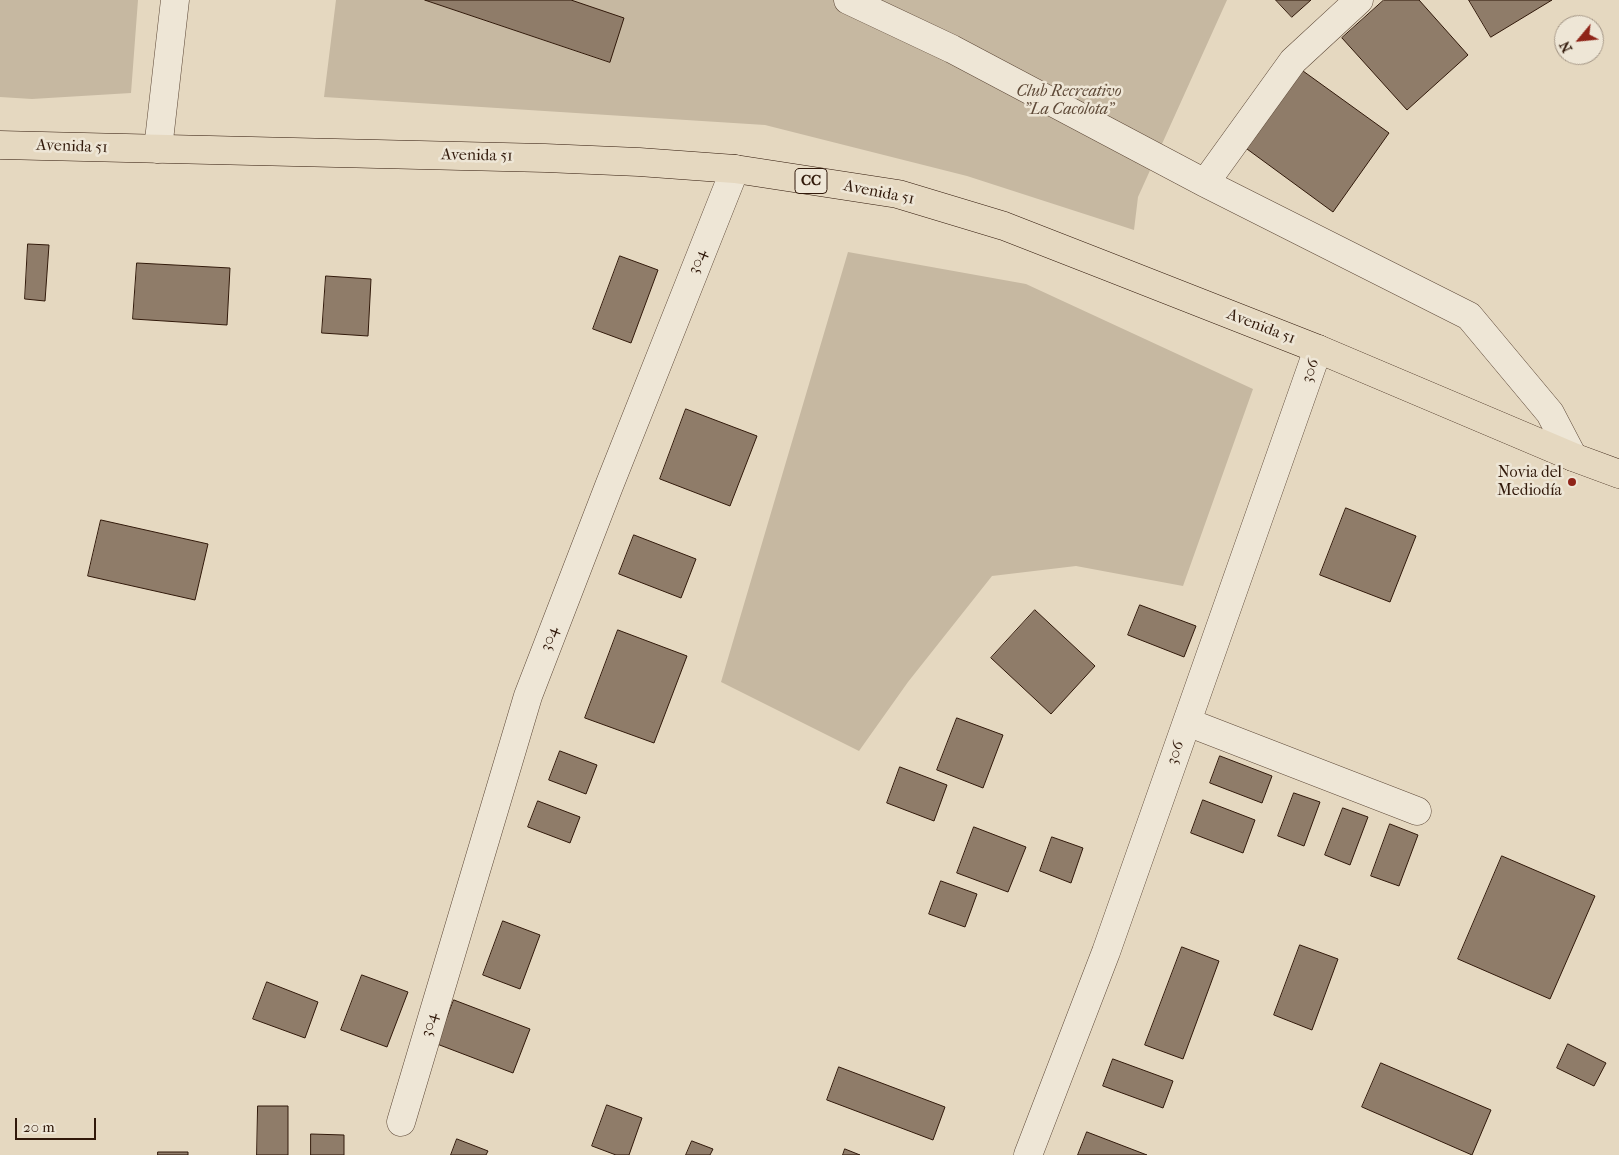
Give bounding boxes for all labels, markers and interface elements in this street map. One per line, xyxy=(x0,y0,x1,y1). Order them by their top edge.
north arrow xyxy=(1554,15,1604,65)
text: N xyxy=(1556,38,1576,55)
park label: Club Recreativo "La Cacolota" xyxy=(1016,82,1122,120)
street label: Avenida 51 xyxy=(36,136,108,158)
street label: Avenida 51 xyxy=(441,146,513,166)
road number: CC xyxy=(795,168,827,194)
street label: Avenida 51 xyxy=(842,177,916,209)
street label: 304 xyxy=(684,247,712,277)
street label: Avenida 51 xyxy=(1224,305,1298,349)
street label: 306 xyxy=(1298,357,1324,385)
place label: Novia del Mediodía xyxy=(1497,463,1562,501)
marker: Novia del Mediodía xyxy=(1566,476,1578,488)
street label: 304 xyxy=(537,624,563,654)
street label: 306 xyxy=(1163,739,1189,767)
street label: 304 xyxy=(417,1010,443,1040)
scale bar xyxy=(18,1108,99,1140)
text: 20 m xyxy=(23,1118,55,1136)

